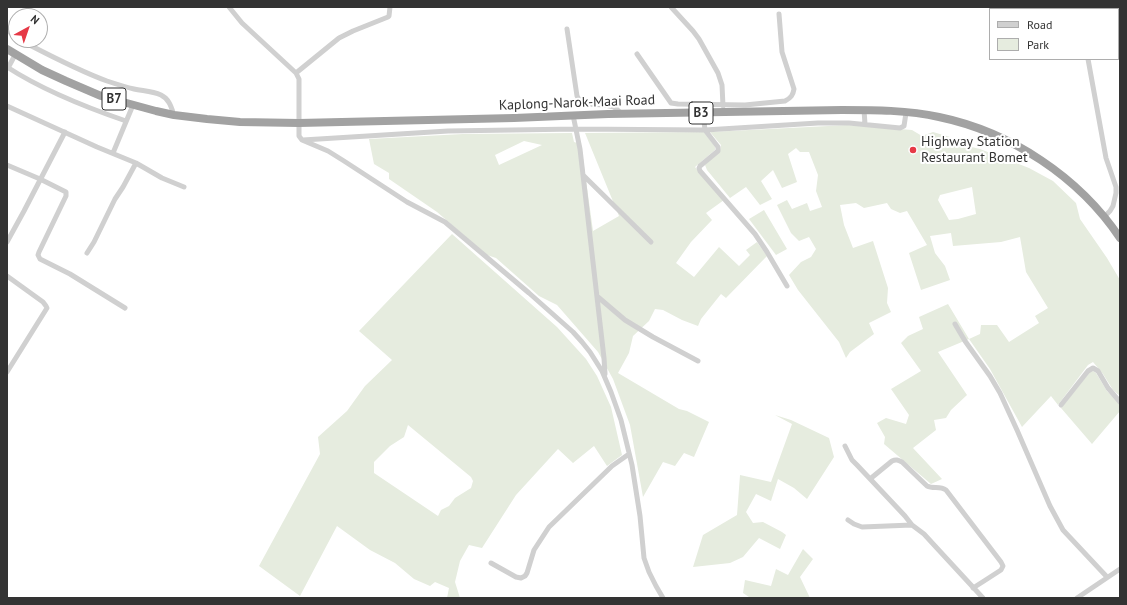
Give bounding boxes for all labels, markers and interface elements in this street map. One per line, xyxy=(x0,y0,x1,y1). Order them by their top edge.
north arrow xyxy=(8,8,48,48)
legend xyxy=(989,8,1119,60)
text: N xyxy=(28,12,42,27)
text: Road xyxy=(1027,17,1052,32)
text: Park xyxy=(1027,37,1049,52)
road number: B7 xyxy=(102,88,126,110)
street label: Kaplong-Narok-Maai Road xyxy=(499,92,655,114)
road number: B3 xyxy=(689,102,713,124)
place label: Highway Station Restaurant Bomet xyxy=(921,134,1028,166)
marker: Highway Station Restaurant Bomet xyxy=(908,145,918,155)

